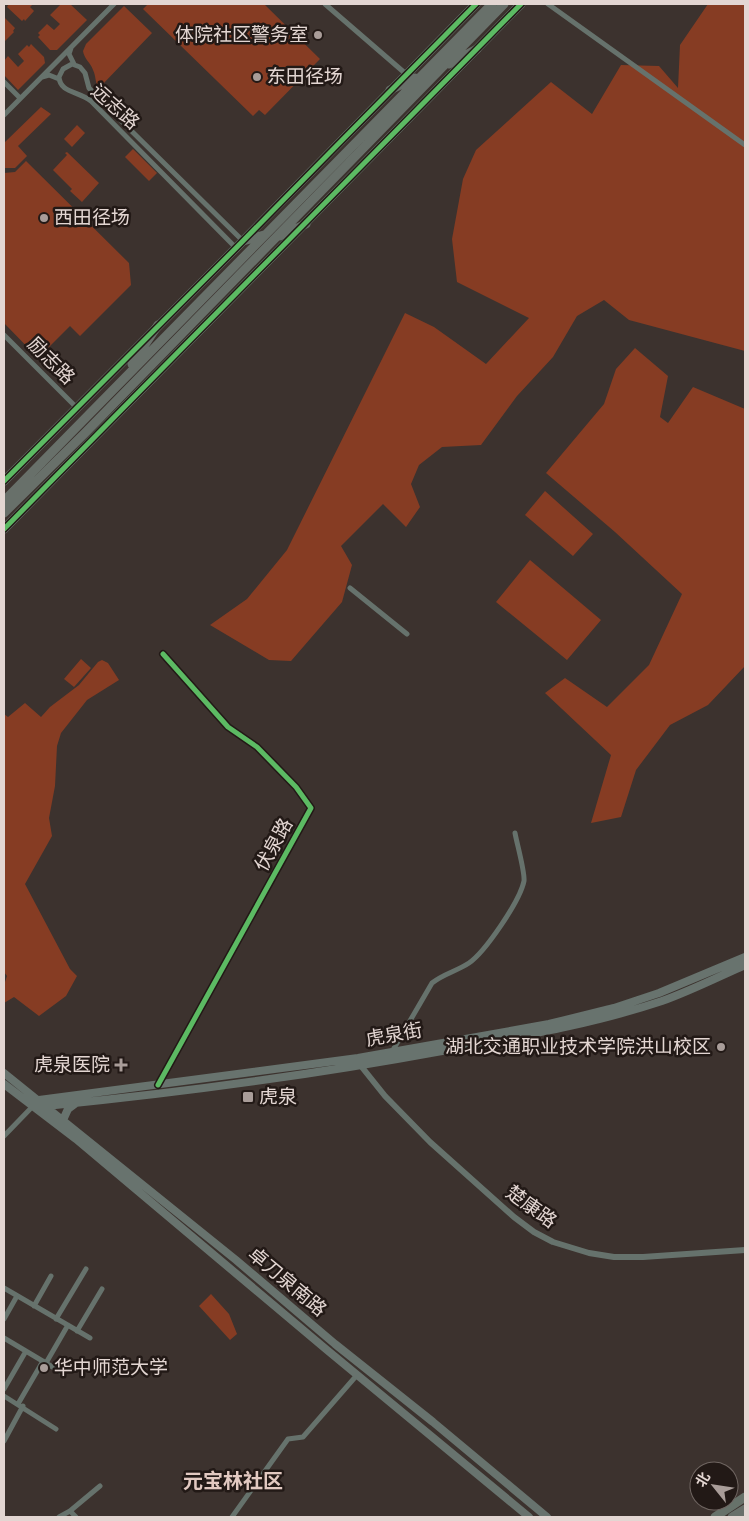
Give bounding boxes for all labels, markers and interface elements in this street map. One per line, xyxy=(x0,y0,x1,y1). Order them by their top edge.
place label: 体院社区警务室 xyxy=(175,23,308,47)
marker: 体院社区警务室 xyxy=(312,29,324,41)
place label: 东田径场 xyxy=(267,65,343,89)
marker: 东田径场 xyxy=(251,71,263,83)
street label: 远志路 xyxy=(86,79,144,135)
place label: 西田径场 xyxy=(54,206,130,230)
marker: 西田径场 xyxy=(38,212,50,224)
street label: 励志路 xyxy=(22,332,80,390)
street label: 伏泉路 xyxy=(250,814,298,876)
street label: 虎泉街 xyxy=(364,1018,424,1052)
place label: 湖北交通职业技术学院洪山校区 xyxy=(445,1035,711,1059)
marker: 湖北交通职业技术学院洪山校区 xyxy=(715,1041,727,1053)
place label: 虎泉医院 xyxy=(34,1053,110,1077)
marker: 虎泉医院 xyxy=(114,1058,128,1072)
place label: 虎泉 xyxy=(259,1085,297,1109)
marker: 虎泉 xyxy=(241,1090,255,1104)
street label: 楚康路 xyxy=(501,1181,561,1233)
street label: 卓刀泉南路 xyxy=(243,1242,331,1322)
place label: 华中师范大学 xyxy=(54,1356,168,1380)
marker: 华中师范大学 xyxy=(38,1362,50,1374)
north arrow xyxy=(689,1461,739,1511)
district label: 元宝林社区 xyxy=(183,1469,283,1494)
text: 北 xyxy=(692,1469,714,1490)

